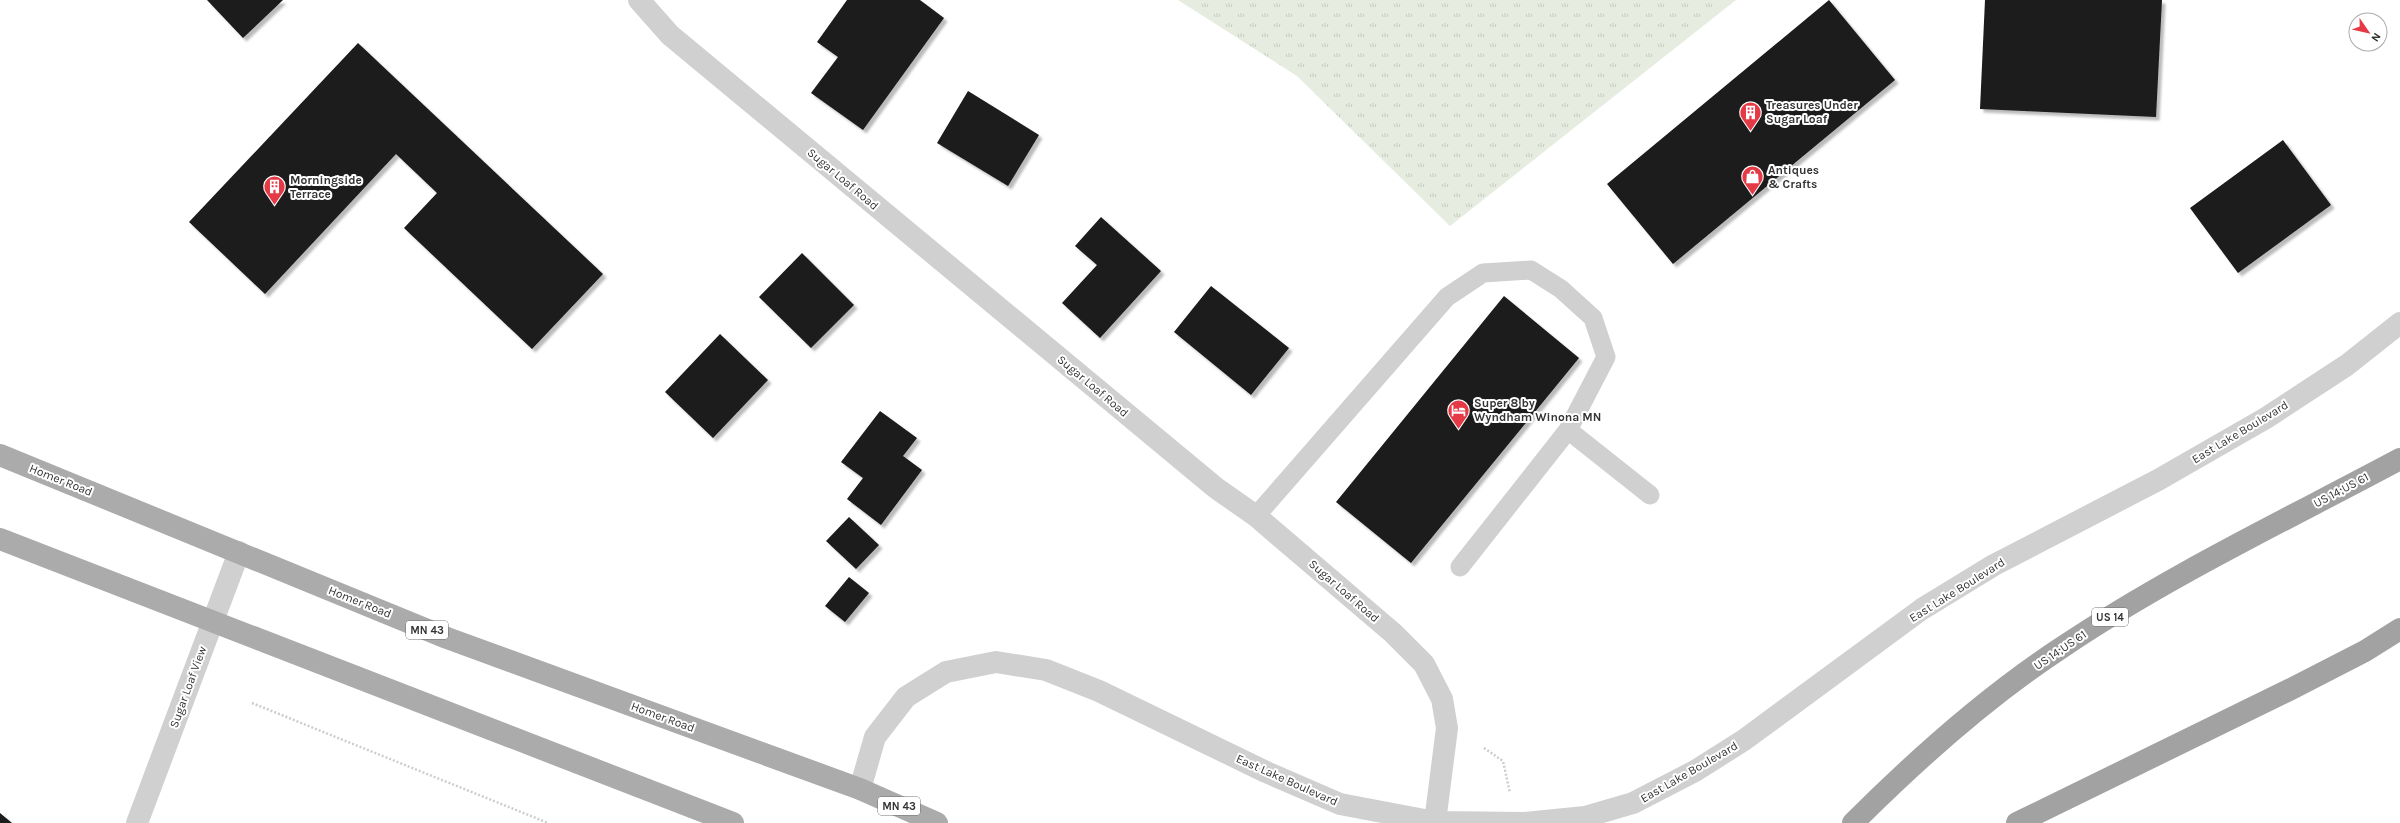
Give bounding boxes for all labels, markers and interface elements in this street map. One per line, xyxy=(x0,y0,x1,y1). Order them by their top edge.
north arrow xyxy=(2348,12,2388,52)
text: N xyxy=(2368,30,2383,44)
place label: Treasures Under Sugar Loaf xyxy=(1766,98,1858,126)
building icon: Treasures Under Sugar Loaf xyxy=(1738,99,1764,132)
street label: Sugar Loaf Road xyxy=(805,145,881,213)
place label: Antiques & Crafts xyxy=(1768,163,1819,191)
shop icon: Antiques & Crafts xyxy=(1740,164,1766,197)
place label: Morningside Terrace xyxy=(290,173,362,201)
building icon: Morningside Terrace xyxy=(262,174,288,207)
street label: Sugar Loaf Road xyxy=(1055,352,1131,420)
place label: Super 8 by Wyndham Winona MN xyxy=(1474,396,1601,424)
hotel icon: Super 8 by Wyndham Winona MN xyxy=(1445,397,1471,430)
street label: East Lake Boulevard xyxy=(2189,398,2291,466)
street label: Homer Road xyxy=(27,461,95,499)
street label: US 14;US 61 xyxy=(2311,470,2371,510)
street label: East Lake Boulevard xyxy=(1907,555,2007,625)
street label: Sugar Loaf Road xyxy=(1306,557,1382,625)
street label: Homer Road xyxy=(326,583,394,621)
road number: US 14 xyxy=(2092,608,2128,626)
road number: MN 43 xyxy=(406,621,448,639)
street label: US 14;US 61 xyxy=(2031,627,2089,673)
street label: Sugar Loaf View xyxy=(167,644,209,730)
street label: Homer Road xyxy=(629,699,697,735)
street label: East Lake Boulevard xyxy=(1638,738,1740,806)
street label: East Lake Boulevard xyxy=(1234,751,1340,809)
road number: MN 43 xyxy=(878,797,920,815)

